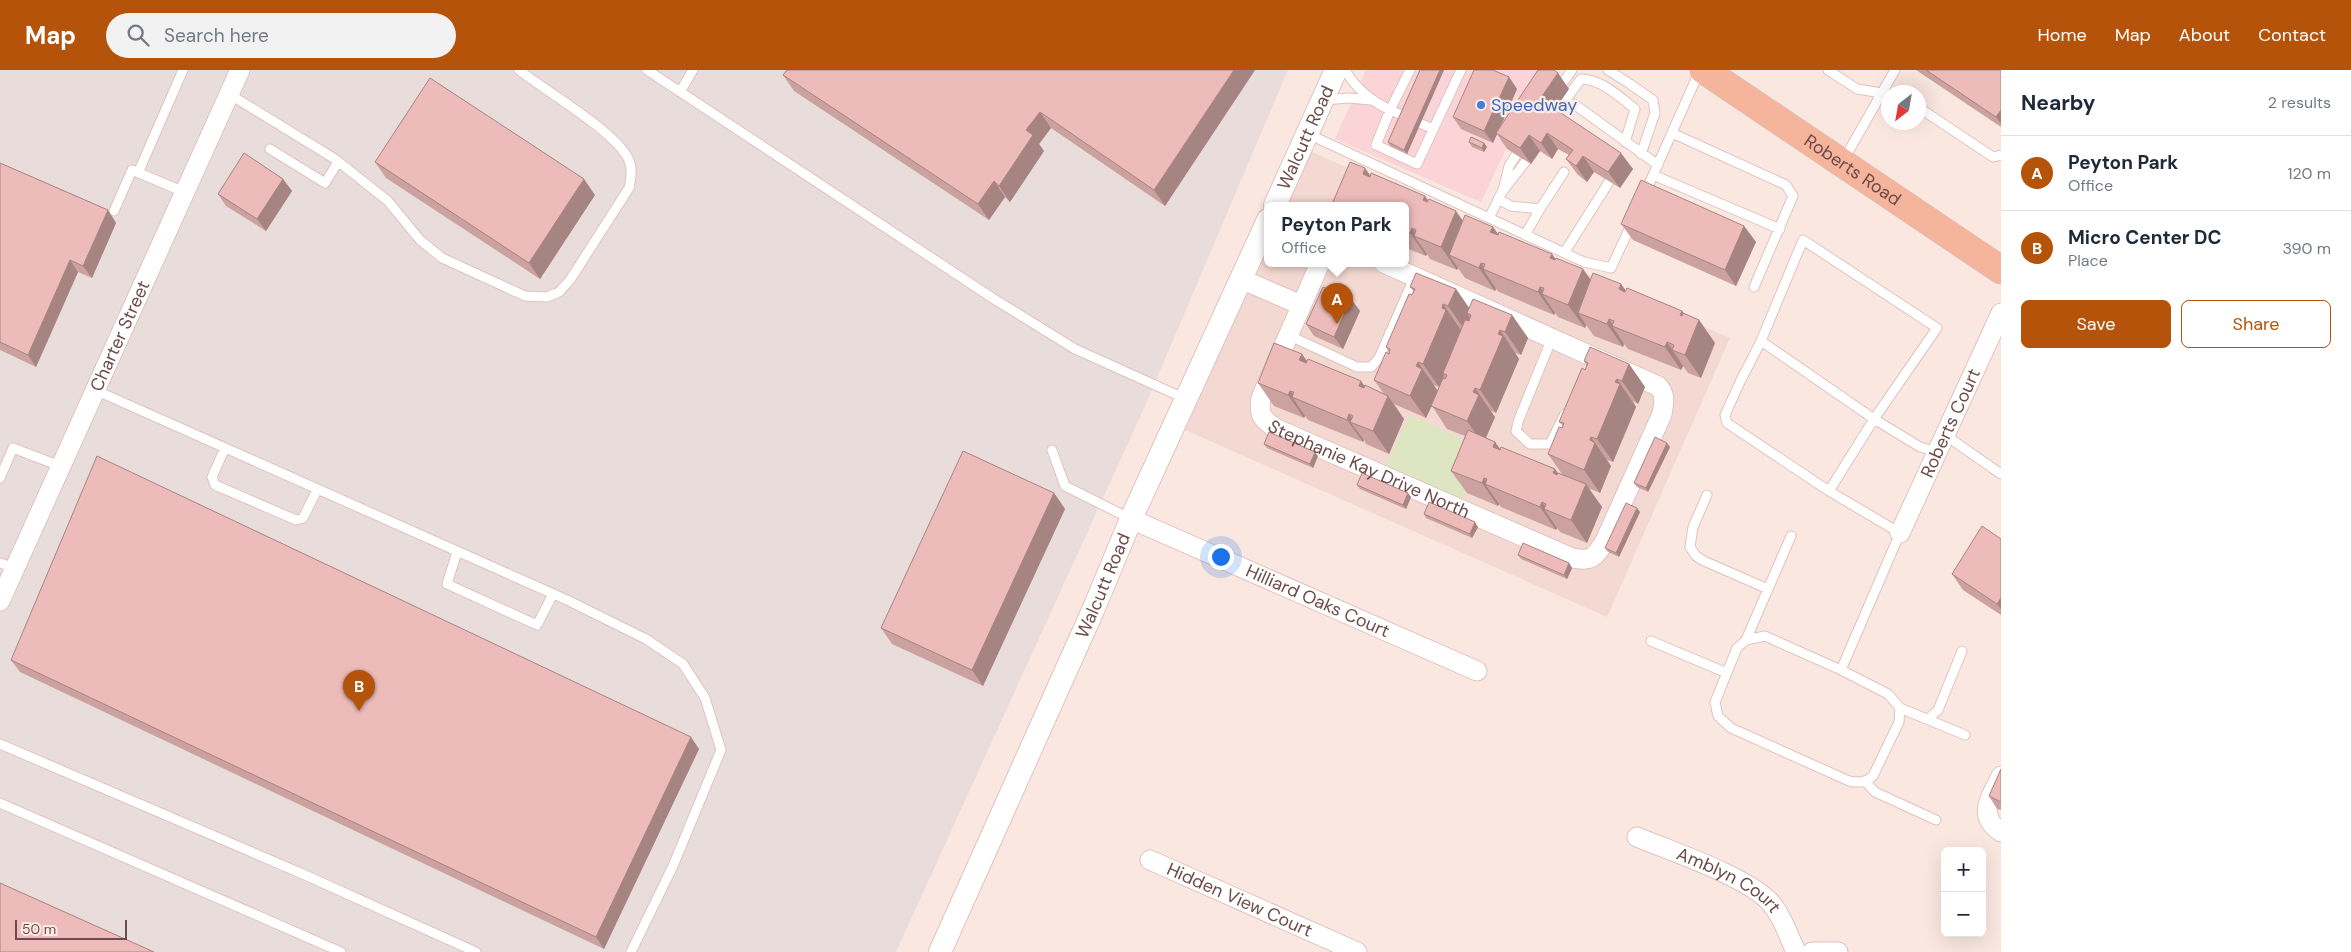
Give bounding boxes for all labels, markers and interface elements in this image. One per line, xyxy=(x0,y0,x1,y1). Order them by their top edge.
search box xyxy=(106,13,456,58)
text: Map xyxy=(25,20,76,51)
icon: search xyxy=(124,21,152,49)
text: Search here xyxy=(164,23,269,48)
text: Home xyxy=(2037,23,2087,47)
text: Map xyxy=(2115,23,2151,47)
text: About xyxy=(2179,23,2230,47)
text: Contact xyxy=(2258,23,2326,47)
street label: Walcutt Road xyxy=(1272,82,1339,193)
north arrow xyxy=(1881,85,1926,130)
text: Nearby xyxy=(2021,89,2095,117)
text: 2 results xyxy=(2268,92,2331,113)
place label: Speedway xyxy=(1491,93,1577,117)
marker: Speedway xyxy=(1475,99,1487,111)
street label: Roberts Road xyxy=(1799,129,1906,211)
text: Peyton Park xyxy=(2068,150,2178,175)
text: A xyxy=(2031,163,2043,184)
text: 120 m xyxy=(2287,163,2331,184)
text: Office xyxy=(2068,175,2113,196)
popup xyxy=(1264,202,1409,267)
text: Peyton Park xyxy=(1281,212,1392,237)
text: Micro Center DC xyxy=(2068,225,2222,250)
text: Office xyxy=(1281,237,1326,258)
text: B xyxy=(2032,238,2042,259)
text: 390 m xyxy=(2283,238,2331,259)
text: Place xyxy=(2068,250,2108,271)
street label: Charter Street xyxy=(84,277,155,395)
pin: A xyxy=(1321,283,1353,324)
button: Save xyxy=(2021,300,2171,348)
button: Share xyxy=(2181,300,2331,348)
street label: Roberts Court xyxy=(1915,365,1986,481)
street label: Stephanie Kay Drive North xyxy=(1263,414,1474,524)
street label: Walcutt Road xyxy=(1070,530,1136,642)
your location xyxy=(1208,544,1234,570)
street label: Hilliard Oaks Court xyxy=(1242,559,1394,643)
pin: B xyxy=(343,670,375,711)
street label: Amblyn Court xyxy=(1673,842,1787,918)
map controls xyxy=(1941,847,1986,937)
button: + xyxy=(1941,847,1986,892)
street label: Hidden View Court xyxy=(1163,857,1316,943)
button: − xyxy=(1941,892,1986,937)
scale bar xyxy=(15,917,128,940)
text: 50 m xyxy=(22,920,56,938)

